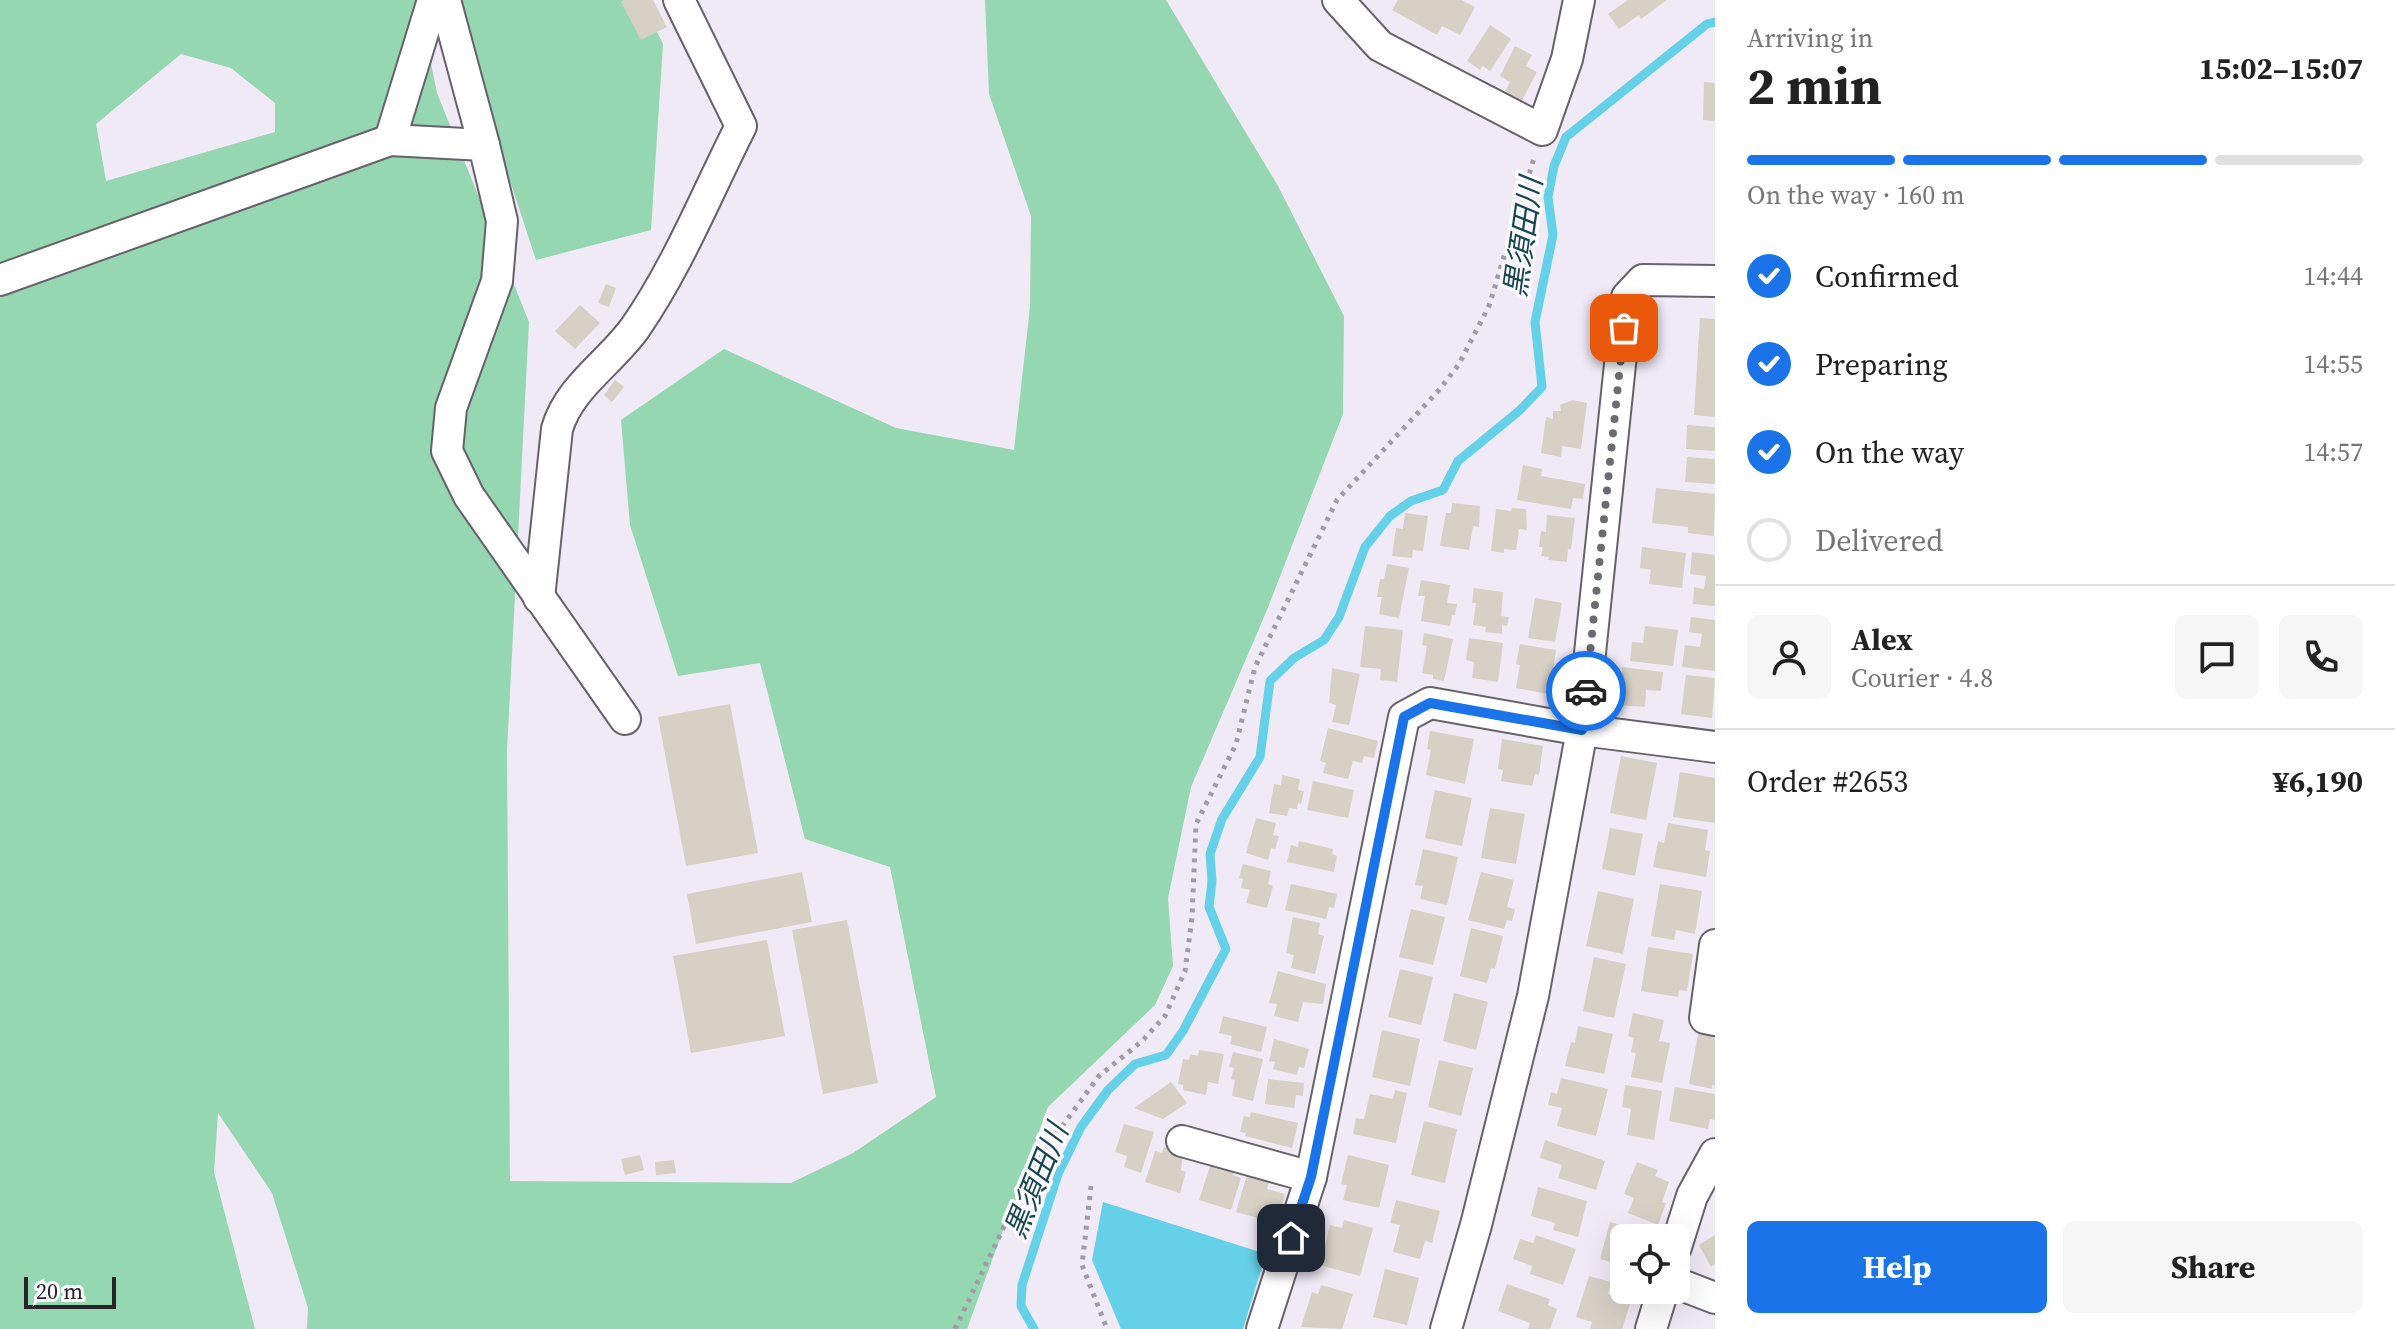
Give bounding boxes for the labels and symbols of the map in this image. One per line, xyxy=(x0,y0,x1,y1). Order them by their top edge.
water label: 黒須田川 xyxy=(1494,172,1552,299)
pin xyxy=(1590,294,1658,362)
courier xyxy=(1546,651,1626,731)
water label: 黒須田川 xyxy=(995,1115,1079,1244)
pin xyxy=(1257,1204,1325,1272)
scale bar xyxy=(24,1273,116,1309)

